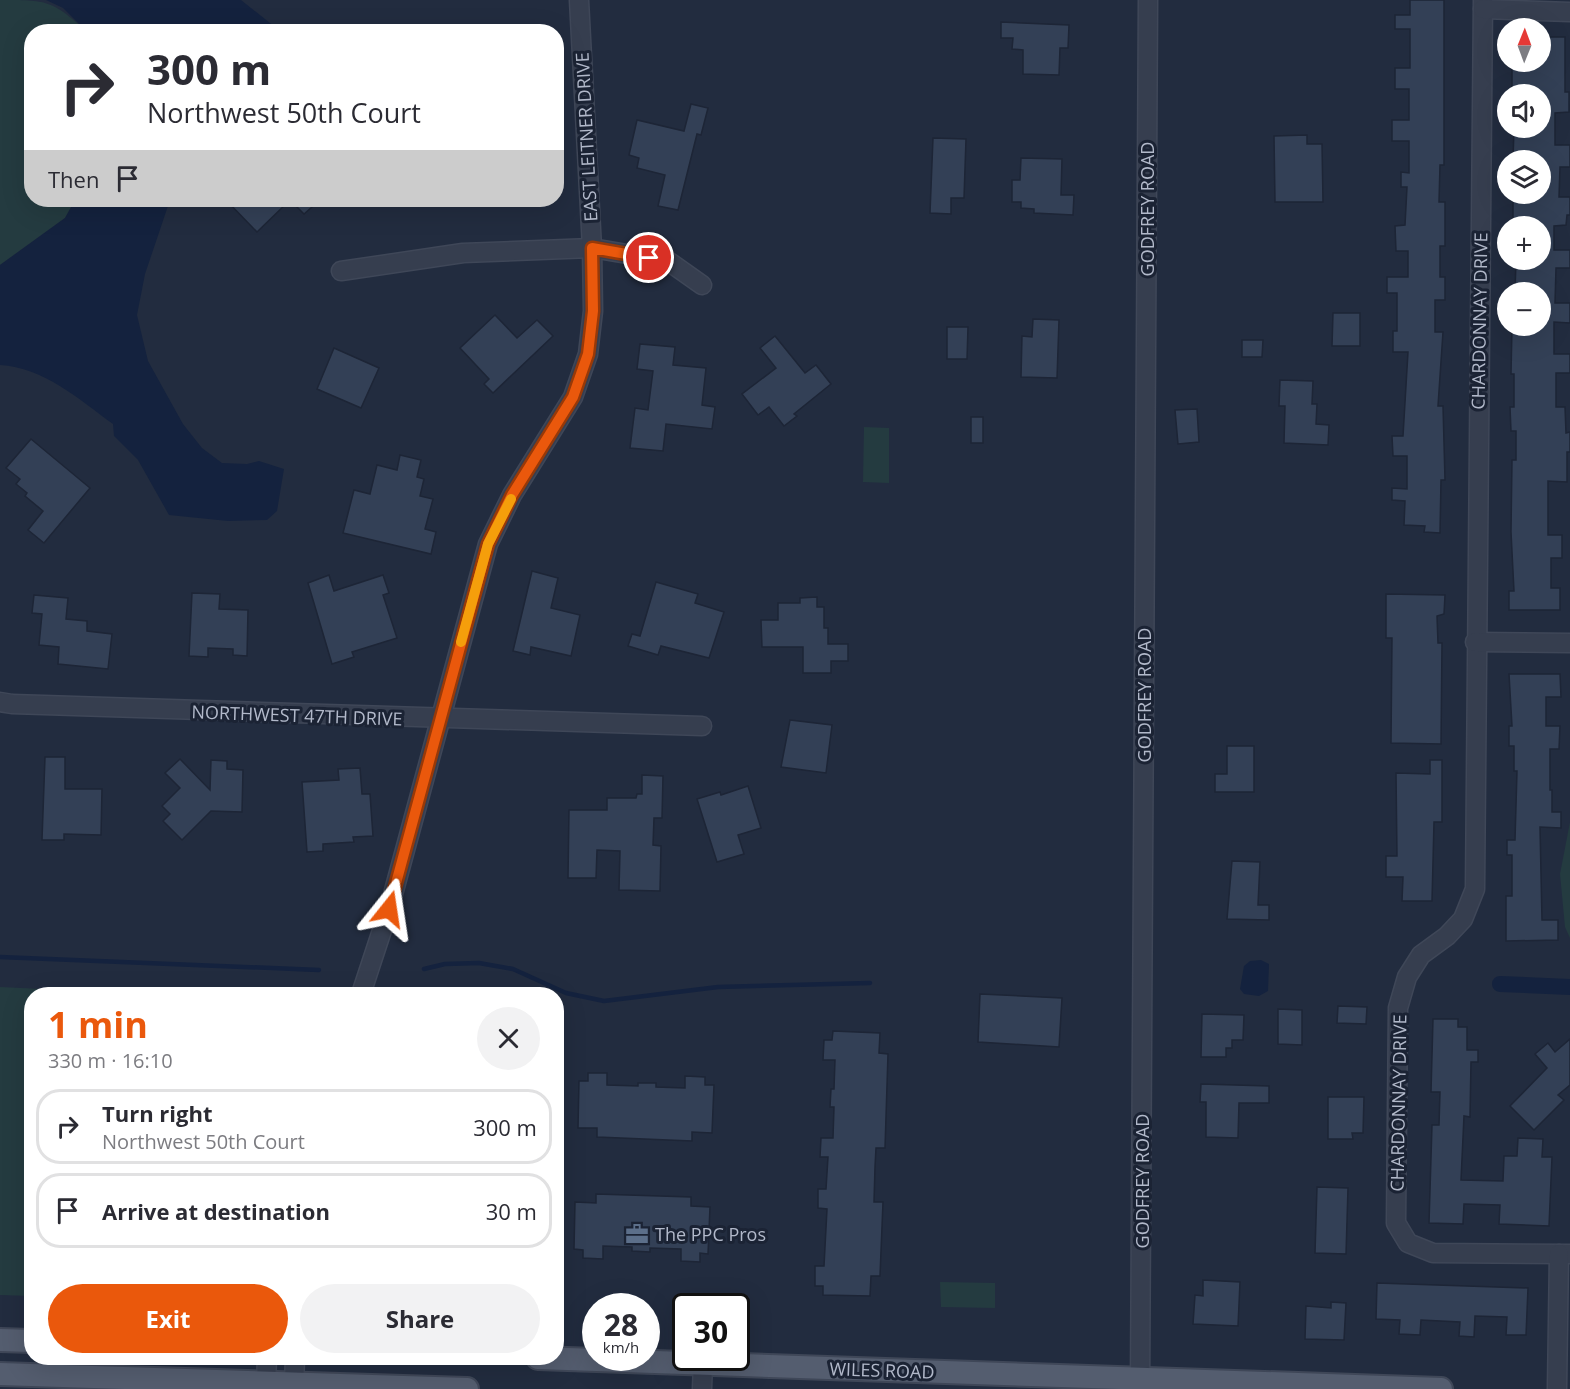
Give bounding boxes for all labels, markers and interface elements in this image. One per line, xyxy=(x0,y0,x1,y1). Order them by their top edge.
north arrow xyxy=(1497,18,1551,72)
map controls xyxy=(1497,18,1551,336)
text: 300 m xyxy=(147,40,271,97)
icon: right xyxy=(48,48,126,126)
street label: EAST LEITNER DRIVE xyxy=(570,52,602,222)
button: sound xyxy=(1497,84,1551,138)
text: Northwest 50th Court xyxy=(147,94,421,131)
street label: GODFREY ROAD xyxy=(1135,142,1159,276)
button: layers xyxy=(1497,150,1551,204)
icon: arrive xyxy=(111,162,144,195)
text: Then xyxy=(48,164,99,194)
button: + xyxy=(1497,216,1551,270)
pin xyxy=(623,232,674,283)
street label: CHARDONNAY DRIVE xyxy=(1465,232,1493,410)
icon: arrive xyxy=(632,241,665,274)
button: − xyxy=(1497,282,1551,336)
street label: GODFREY ROAD xyxy=(1132,628,1156,762)
street label: NORTHWEST 47TH DRIVE xyxy=(191,699,403,731)
position arrow xyxy=(357,877,421,941)
text: 1 min xyxy=(48,1000,148,1049)
button: close xyxy=(477,1007,540,1070)
street label: CHARDONNAY DRIVE xyxy=(1384,1014,1412,1192)
text: 330 m · 16:10 xyxy=(48,1047,173,1074)
text: Turn right xyxy=(102,1098,213,1128)
icon: right xyxy=(51,1110,84,1143)
text: 300 m xyxy=(473,1112,537,1142)
street label: GODFREY ROAD xyxy=(1130,1114,1154,1248)
text: Northwest 50th Court xyxy=(102,1128,305,1155)
icon: arrive xyxy=(51,1194,84,1227)
text: Arrive at destination xyxy=(102,1196,330,1226)
text: 30 m xyxy=(486,1196,537,1226)
office icon: The PPC Pros xyxy=(624,1221,650,1247)
place label: The PPC Pros xyxy=(655,1222,766,1246)
button: Exit xyxy=(48,1284,288,1353)
button: Share xyxy=(300,1284,540,1353)
speed limit sign: 30 xyxy=(672,1293,750,1371)
text: 28 xyxy=(604,1304,638,1345)
text: km/h xyxy=(603,1337,639,1357)
street label: WILES ROAD xyxy=(829,1356,935,1384)

